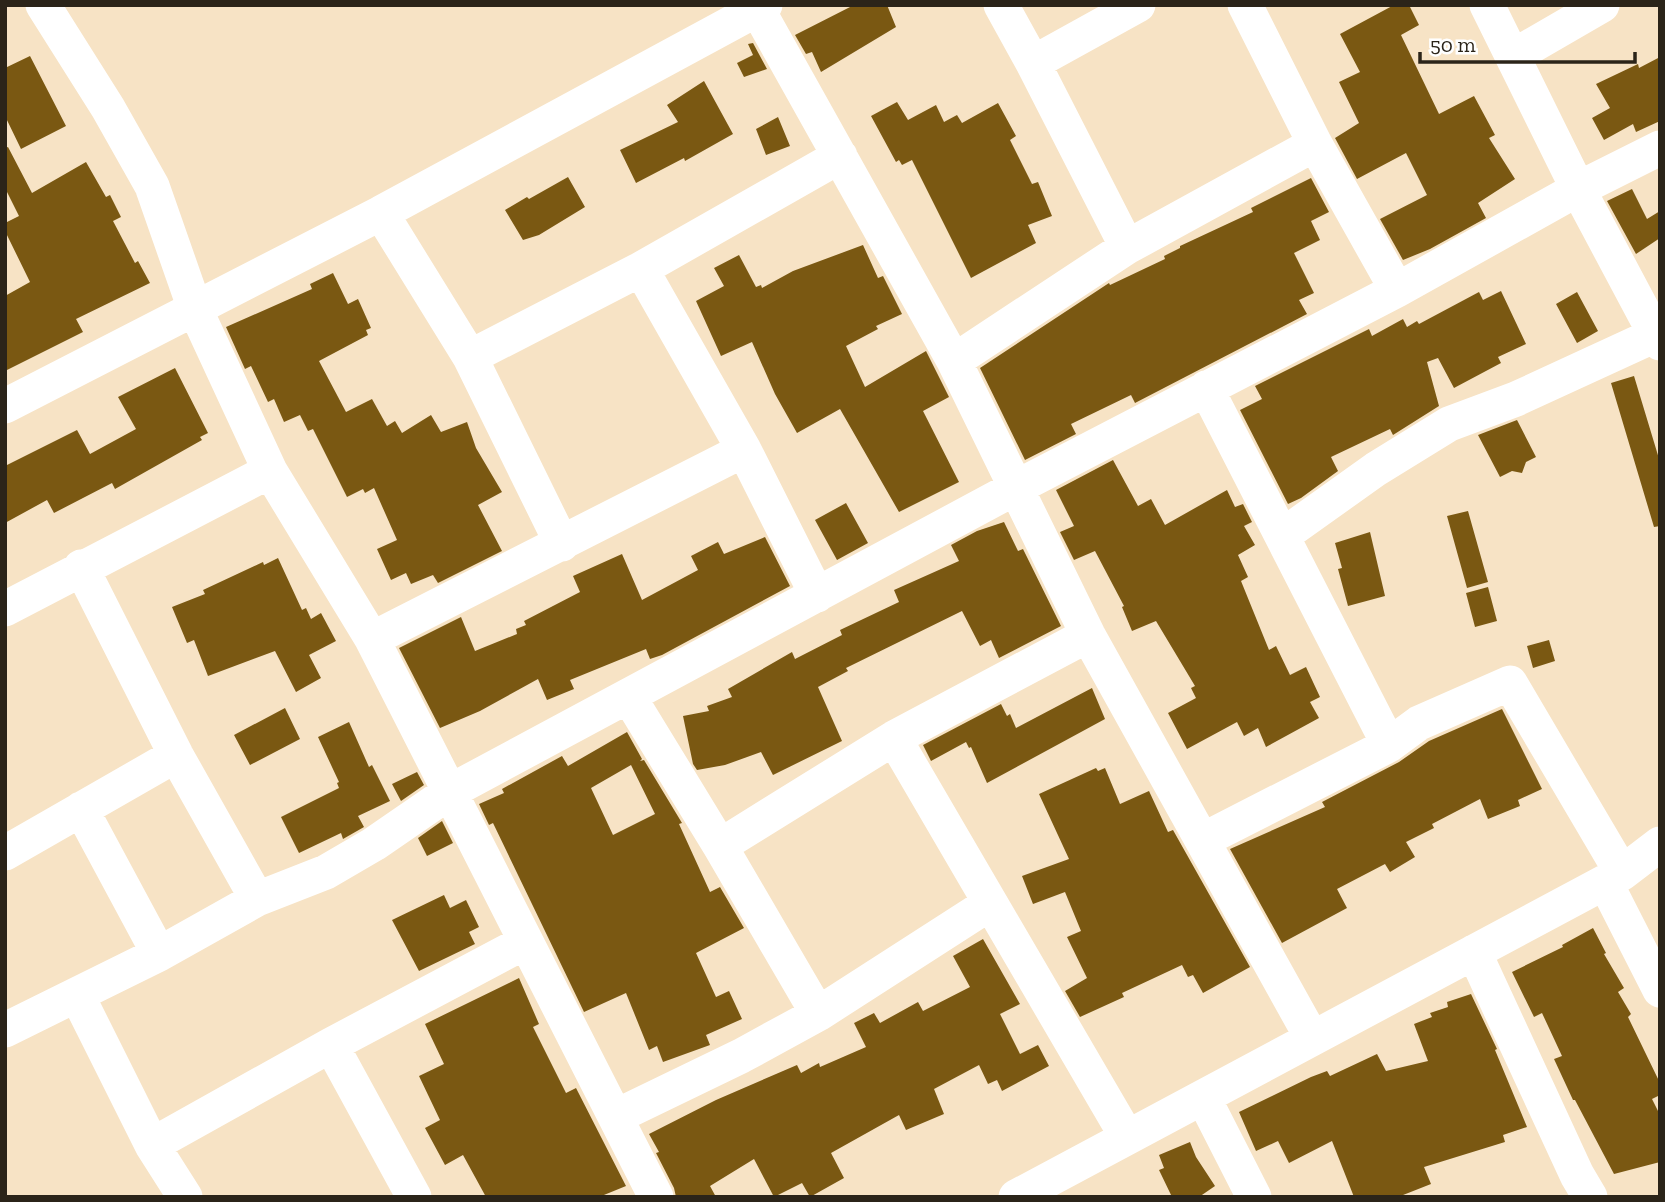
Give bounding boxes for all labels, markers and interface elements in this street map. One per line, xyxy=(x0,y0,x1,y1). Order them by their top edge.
scale bar xyxy=(1420,21,1635,65)
text: 50 m xyxy=(1430,32,1476,57)

